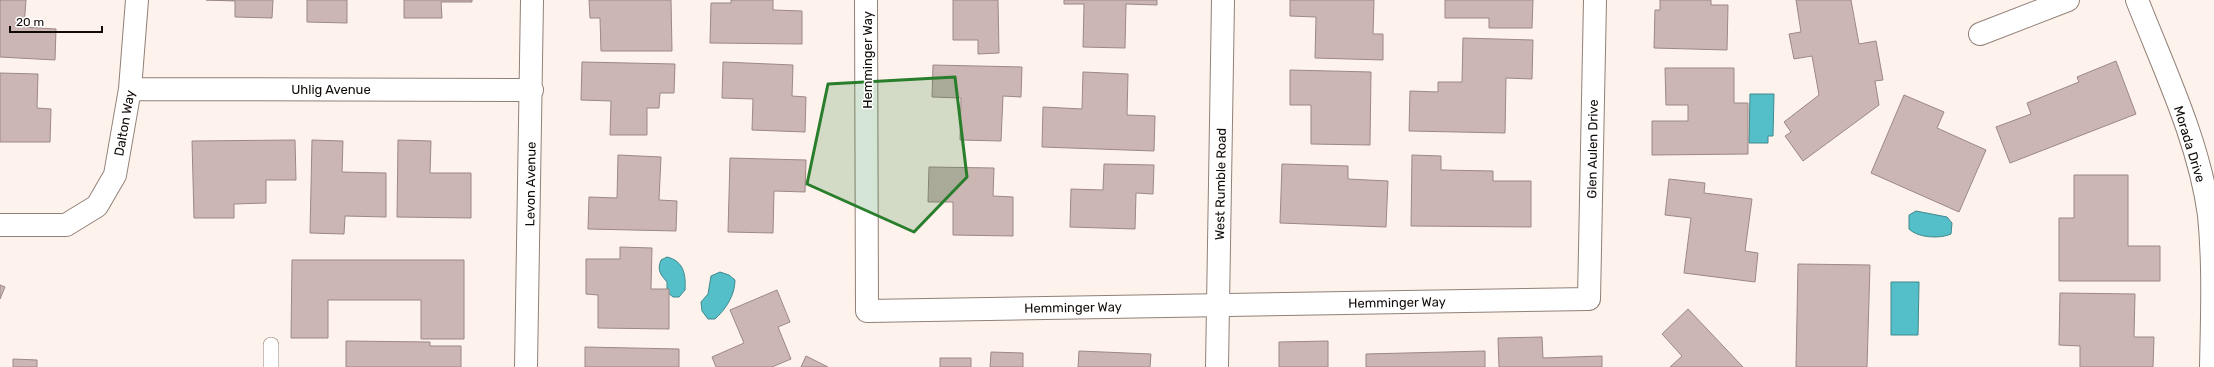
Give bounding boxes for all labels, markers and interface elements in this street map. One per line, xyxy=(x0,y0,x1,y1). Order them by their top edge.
scale bar xyxy=(10,8,102,34)
street label: Hemminger Way xyxy=(860,11,876,109)
text: 20 m xyxy=(16,15,44,29)
street label: Uhlig Avenue xyxy=(291,82,371,98)
street label: Dalton Way xyxy=(111,89,138,157)
street label: Glen Aulen Drive xyxy=(1584,99,1601,199)
street label: Morada Drive xyxy=(2171,104,2208,184)
street label: West Rumble Road xyxy=(1212,128,1229,240)
street label: Levon Avenue xyxy=(522,141,539,227)
street label: Hemminger Way xyxy=(1348,294,1446,312)
street label: Hemminger Way xyxy=(1024,299,1122,317)

